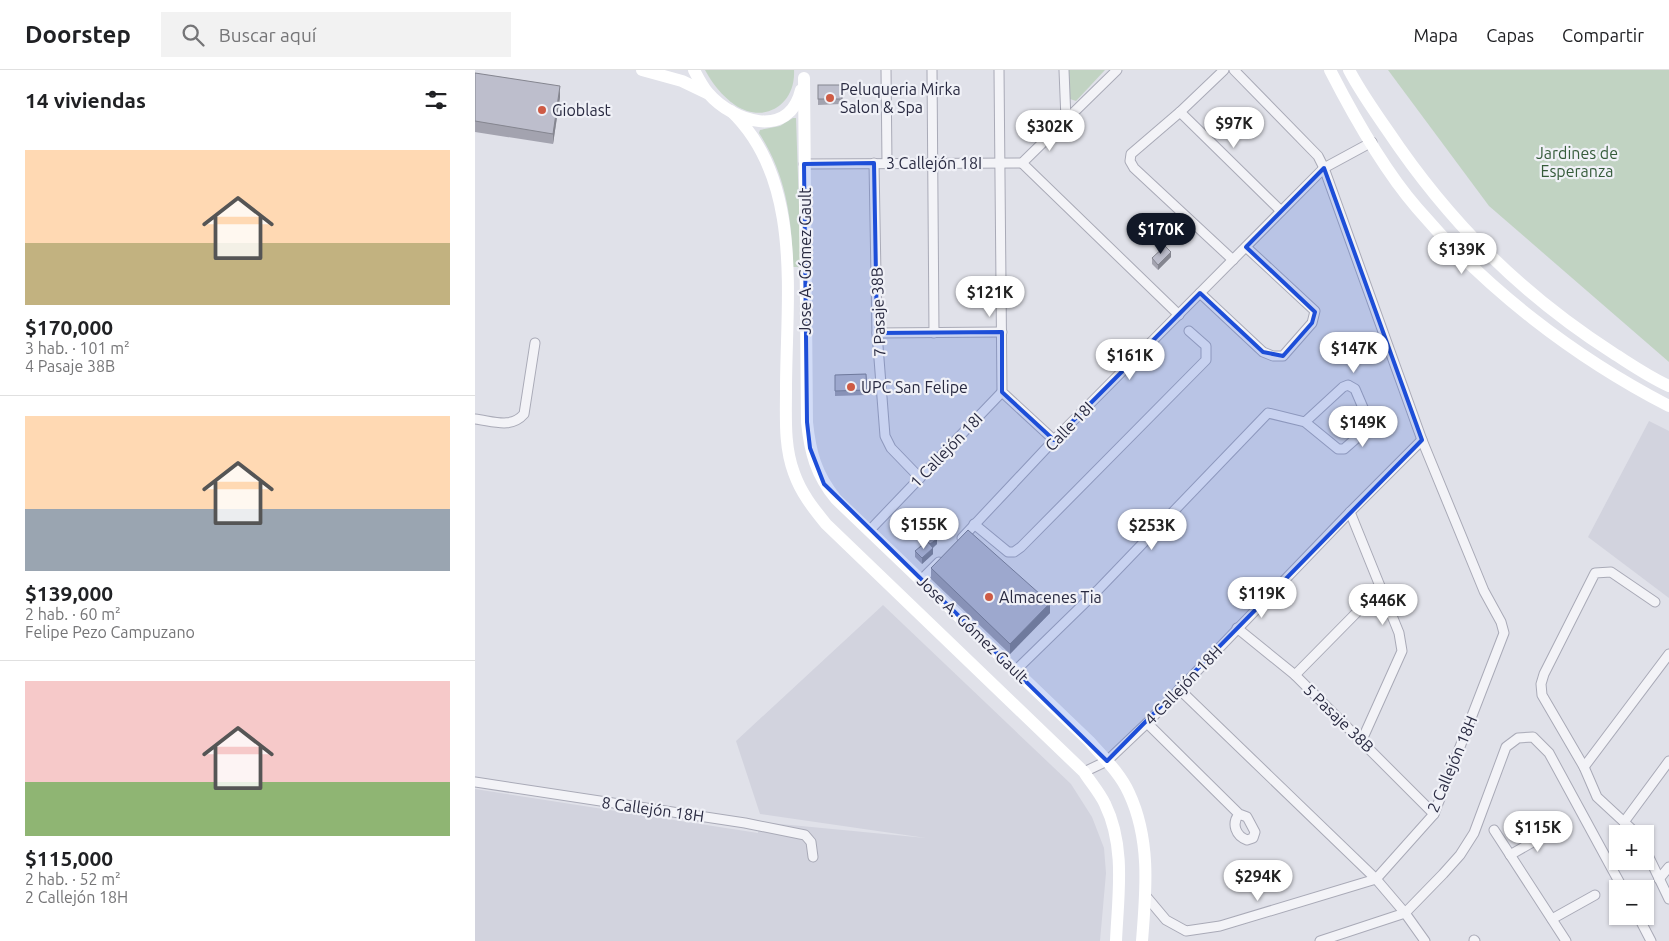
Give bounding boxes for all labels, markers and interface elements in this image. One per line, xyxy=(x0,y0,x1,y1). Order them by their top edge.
search box xyxy=(161,12,511,57)
text: Doorstep xyxy=(25,21,131,48)
icon: search xyxy=(179,21,207,49)
text: Buscar aquí xyxy=(219,24,316,46)
text: Mapa xyxy=(1413,25,1458,45)
text: Capas xyxy=(1486,25,1534,45)
text: Compartir xyxy=(1562,25,1644,45)
place label: Peluqueria Mirka Salon & Spa xyxy=(840,80,961,116)
icon: filters xyxy=(422,86,450,114)
text: 14 viviendas xyxy=(25,88,146,112)
marker: Peluqueria Mirka Salon & Spa xyxy=(824,92,836,104)
place label: Gioblast xyxy=(552,101,612,119)
marker: Gioblast xyxy=(536,104,548,116)
pin: $97K xyxy=(1204,106,1264,149)
pin: $302K xyxy=(1015,109,1085,152)
text: $97K xyxy=(1215,114,1253,132)
text: $302K xyxy=(1027,117,1073,135)
park label: Jardines de Esperanza xyxy=(1536,144,1618,180)
street label: 3 Callejón 18I xyxy=(886,154,982,172)
icon: home xyxy=(193,183,283,273)
street label: Jose A. Gómez Gault xyxy=(796,187,814,335)
pin: $170K xyxy=(1126,212,1196,255)
text: $170K xyxy=(1138,220,1184,238)
pin: $139K xyxy=(1427,232,1497,275)
text: $139K xyxy=(1439,240,1485,258)
street label: 7 Pasaje 38B xyxy=(867,267,889,357)
pin: $121K xyxy=(955,276,1025,318)
text: $121K xyxy=(967,283,1013,301)
text: $170,000 xyxy=(25,315,113,339)
pin: $147K xyxy=(1319,332,1389,374)
pin: $161K xyxy=(1095,338,1165,381)
text: 3 hab. · 101 m² xyxy=(25,339,130,357)
text: $147K xyxy=(1331,339,1377,357)
text: $161K xyxy=(1107,346,1153,364)
text: 4 Pasaje 38B xyxy=(25,357,115,375)
place label: UPC San Felipe xyxy=(861,378,968,396)
marker: UPC San Felipe xyxy=(845,381,857,393)
street label: Calle 18I xyxy=(1041,398,1097,454)
pin: $149K xyxy=(1328,406,1398,448)
street label: 1 Callejón 18I xyxy=(906,409,986,491)
text: $149K xyxy=(1340,413,1386,431)
icon: home xyxy=(193,448,283,538)
pin: $155K xyxy=(889,508,959,550)
pin: $253K xyxy=(1117,508,1187,551)
text: $155K xyxy=(901,515,947,533)
text: $253K xyxy=(1129,516,1175,534)
street label: Jose A. Gómez Gault xyxy=(914,571,1033,687)
pin: $119K xyxy=(1227,576,1297,619)
text: $139,000 xyxy=(25,581,113,605)
text: $119K xyxy=(1239,584,1285,602)
pin: $446K xyxy=(1348,584,1418,626)
place label: Almacenes Tia xyxy=(999,588,1102,606)
marker: Almacenes Tia xyxy=(983,591,995,603)
text: $446K xyxy=(1360,591,1406,609)
text: 2 hab. · 60 m² xyxy=(25,605,121,623)
text: Felipe Pezo Campuzano xyxy=(25,623,195,641)
street label: 4 Callejón 18H xyxy=(1141,642,1225,728)
street label: 5 Pasaje 38B xyxy=(1300,680,1378,756)
icon: home xyxy=(193,713,283,803)
street label: 2 Callejón 18H xyxy=(1424,713,1480,815)
street label: 8 Callejón 18H xyxy=(601,793,705,825)
pin: $115K xyxy=(1503,810,1573,853)
text: $115K xyxy=(1515,818,1561,836)
map controls xyxy=(1609,825,1654,925)
button: + xyxy=(1609,825,1654,870)
text: $115,000 xyxy=(25,846,113,870)
pin: $294K xyxy=(1223,860,1293,902)
text: $294K xyxy=(1235,867,1281,885)
text: 2 hab. · 52 m² xyxy=(25,870,121,888)
button: − xyxy=(1609,880,1654,925)
text: 2 Callejón 18H xyxy=(25,888,128,906)

